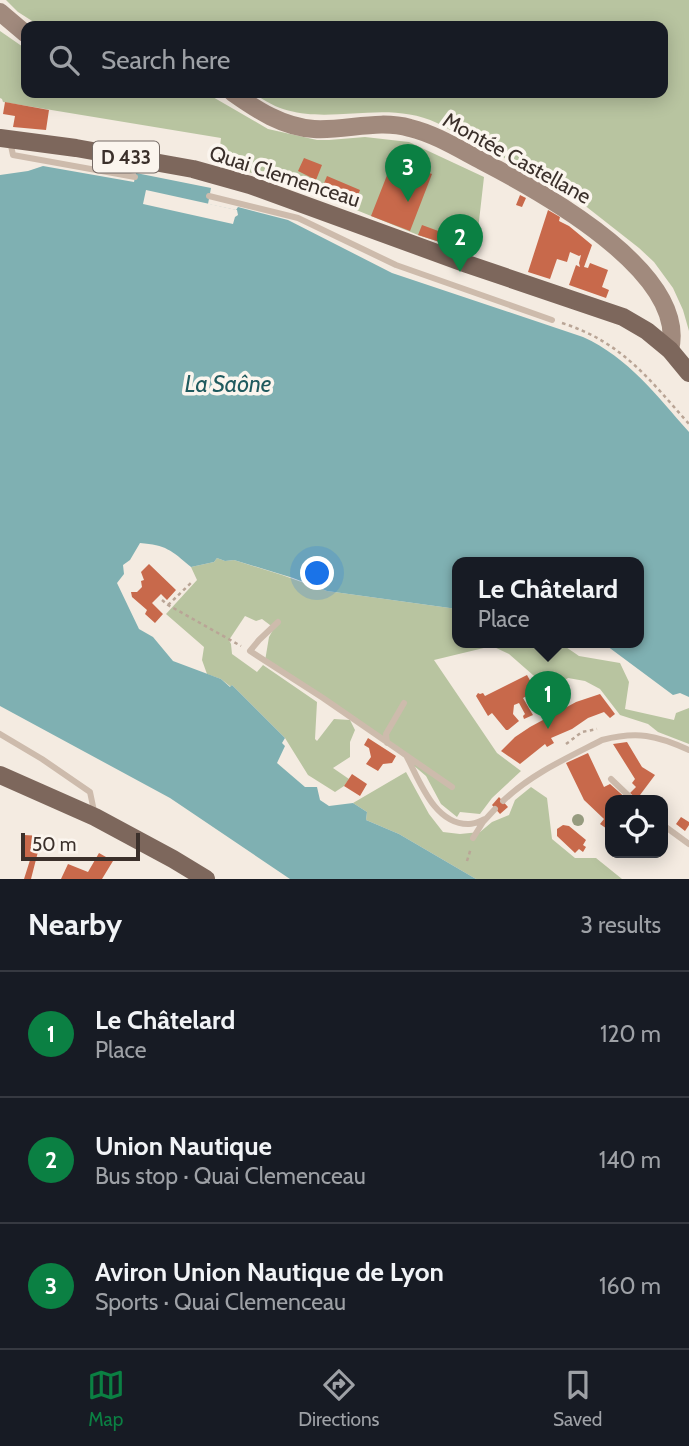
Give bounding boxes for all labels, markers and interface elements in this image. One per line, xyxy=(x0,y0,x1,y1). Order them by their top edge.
search box xyxy=(21,21,668,98)
icon: search xyxy=(45,41,83,79)
text: Search here xyxy=(101,44,230,76)
street label: Montée Castellane xyxy=(439,107,595,209)
street label: Quai Clemenceau xyxy=(206,140,364,212)
road number: D 433 xyxy=(93,141,159,172)
pin: 3 xyxy=(385,144,431,202)
pin: 2 xyxy=(437,214,483,272)
water label: La Saône xyxy=(185,370,271,398)
your location xyxy=(300,556,334,590)
popup xyxy=(452,557,644,648)
text: Le Châtelard xyxy=(478,573,618,605)
text: Place xyxy=(478,605,529,633)
pin: 1 xyxy=(525,671,571,729)
map controls xyxy=(605,795,668,858)
button: locate xyxy=(605,795,668,858)
scale bar xyxy=(21,830,140,862)
text: 50 m xyxy=(32,833,76,856)
text: Nearby xyxy=(28,906,122,943)
text: 3 results xyxy=(580,911,661,939)
text: Le Châtelard xyxy=(95,1004,235,1036)
text: 1 xyxy=(47,1020,55,1048)
text: 120 m xyxy=(600,1020,661,1048)
text: Place xyxy=(95,1036,147,1064)
text: Union Nautique xyxy=(95,1130,272,1162)
text: 2 xyxy=(45,1146,57,1174)
text: 140 m xyxy=(599,1146,661,1174)
text: Bus stop · Quai Clemenceau xyxy=(95,1162,366,1190)
text: Aviron Union Nautique de Lyon xyxy=(95,1256,444,1288)
text: 3 xyxy=(45,1272,57,1300)
text: 160 m xyxy=(599,1272,661,1300)
text: Sports · Quai Clemenceau xyxy=(95,1288,346,1316)
tab: Map xyxy=(87,1366,125,1431)
tab: Directions xyxy=(298,1366,379,1431)
tab: Saved xyxy=(553,1366,602,1431)

